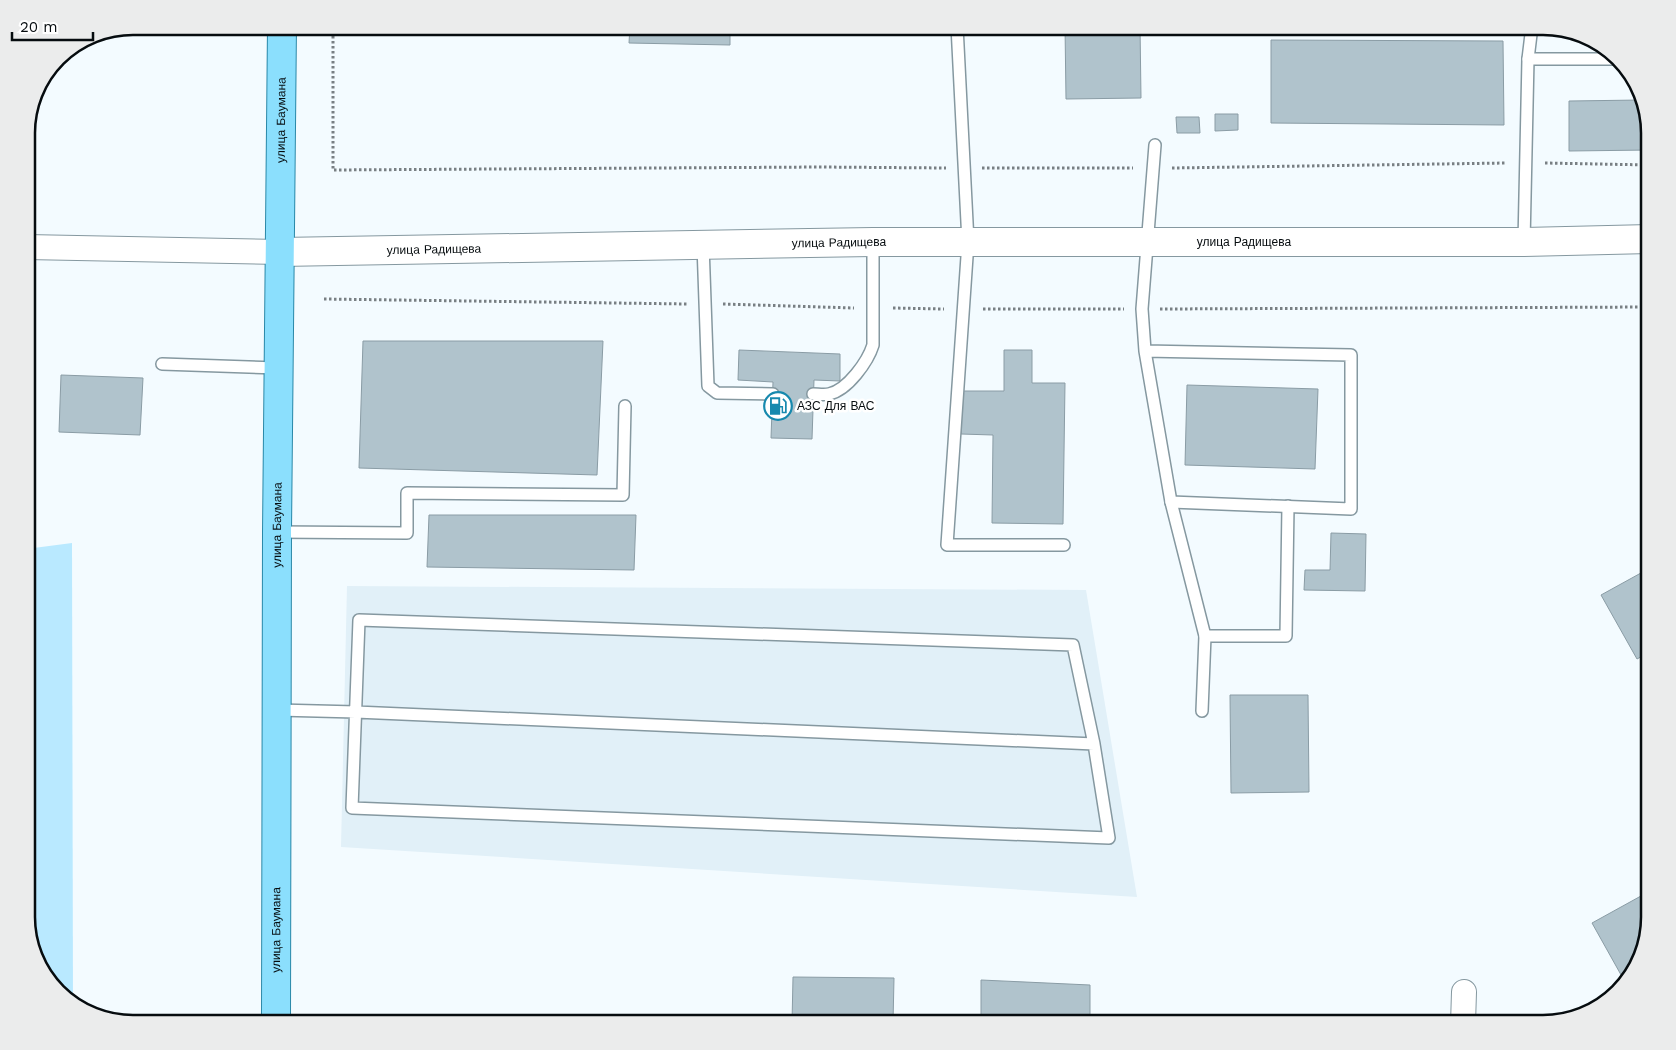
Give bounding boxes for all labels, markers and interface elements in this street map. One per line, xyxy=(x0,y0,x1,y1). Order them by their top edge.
scale bar xyxy=(12,10,94,42)
text: 20 m xyxy=(20,18,58,36)
street label: улица Баумана xyxy=(274,77,288,163)
street label: улица Радищева xyxy=(792,235,886,250)
street label: улица Радищева xyxy=(1197,235,1291,249)
street label: улица Радищева xyxy=(387,242,482,257)
fuel station icon: АЗС Для ВАС xyxy=(763,391,793,421)
place label: АЗС Для ВАС xyxy=(797,399,875,413)
street label: улица Баумана xyxy=(270,482,284,568)
street label: улица Баумана xyxy=(269,887,283,973)

